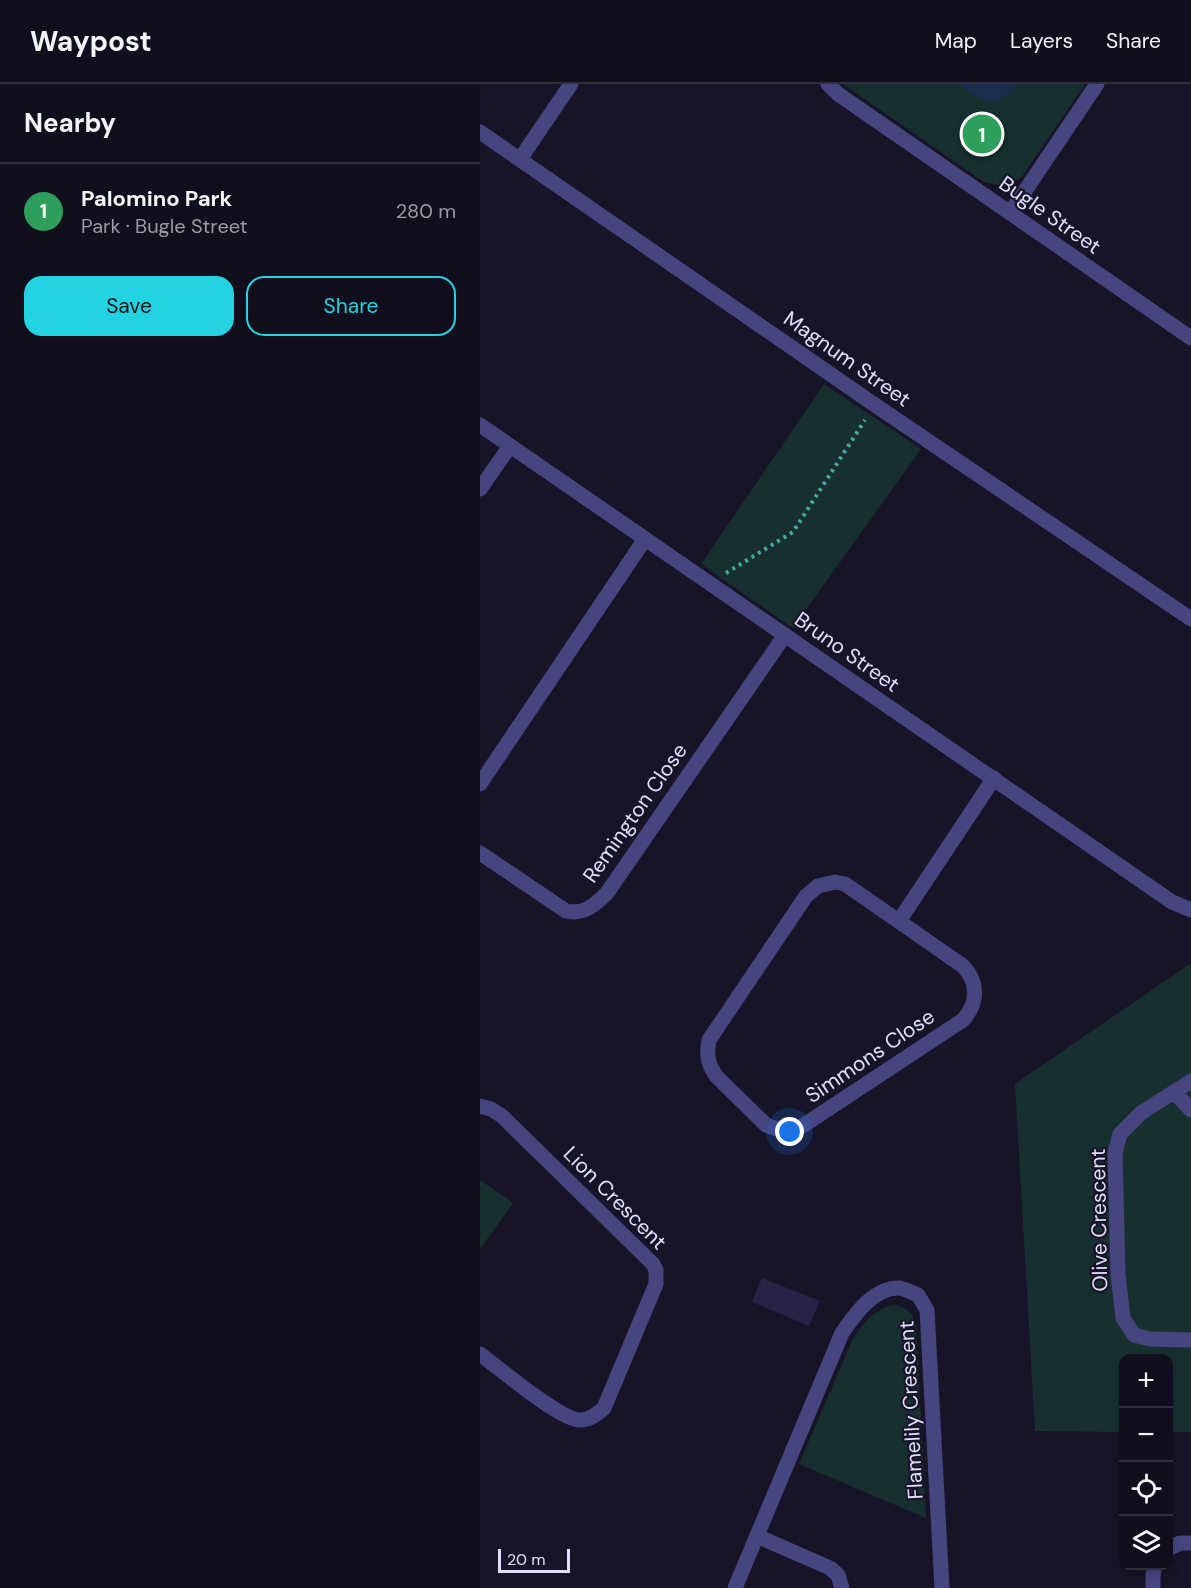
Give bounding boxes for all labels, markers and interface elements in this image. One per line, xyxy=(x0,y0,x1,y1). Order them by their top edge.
text: Waypost xyxy=(30,23,152,60)
text: Map xyxy=(935,27,977,55)
text: Layers xyxy=(1010,27,1073,55)
text: Share xyxy=(1106,27,1161,55)
text: Nearby xyxy=(24,106,116,140)
pin: 1 xyxy=(962,112,1002,156)
street label: Bugle Street xyxy=(994,170,1106,260)
text: Palomino Park xyxy=(81,184,232,213)
text: 1 xyxy=(40,198,47,224)
text: 280 m xyxy=(396,198,456,224)
text: Park · Bugle Street xyxy=(81,213,248,239)
button: Save xyxy=(24,276,234,336)
button: Share xyxy=(246,276,456,336)
street label: Magnum Street xyxy=(778,305,916,413)
street label: Bruno Street xyxy=(789,606,905,698)
street label: Remington Close xyxy=(576,738,694,888)
street label: Simmons Close xyxy=(800,1002,940,1110)
your location xyxy=(775,1117,804,1146)
street label: Lion Crescent xyxy=(557,1140,673,1256)
street label: Olive Crescent xyxy=(1084,1148,1114,1292)
street label: Flamelily Crescent xyxy=(892,1320,930,1500)
map controls xyxy=(1119,1354,1173,1570)
button: + xyxy=(1119,1354,1173,1408)
button: − xyxy=(1119,1408,1173,1462)
button: locate xyxy=(1119,1462,1173,1516)
button: layers xyxy=(1119,1516,1173,1570)
scale bar xyxy=(498,1546,570,1574)
text: 20 m xyxy=(507,1549,546,1570)

